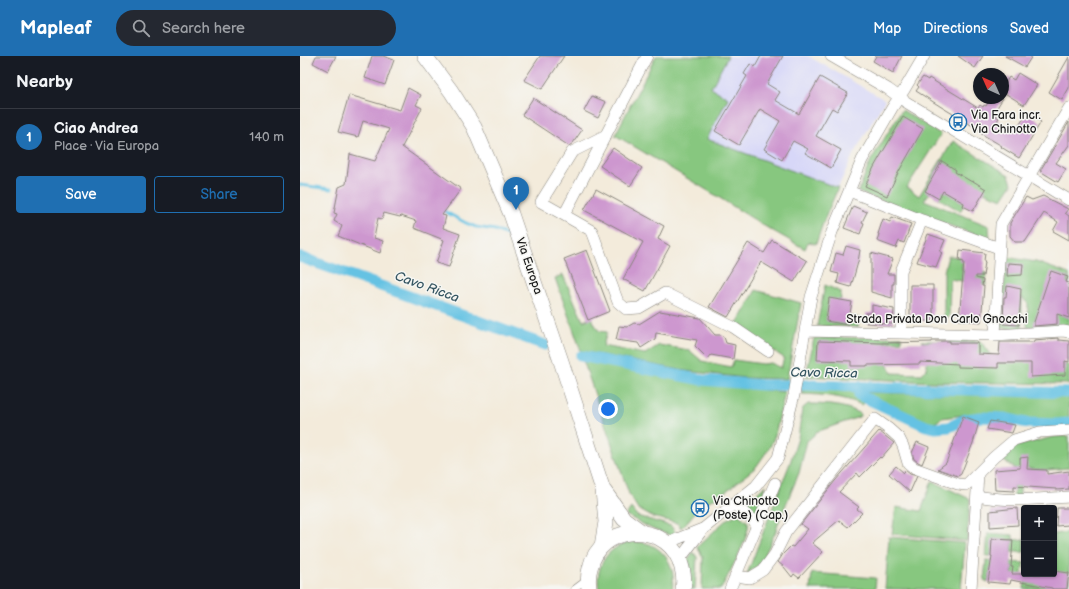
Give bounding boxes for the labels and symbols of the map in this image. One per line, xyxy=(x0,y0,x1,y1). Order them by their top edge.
north arrow xyxy=(973,68,1009,104)
place label: Via Fara incr. Via Chinotto xyxy=(971,108,1041,137)
bus stop icon: Via Fara incr. Via Chinotto xyxy=(948,112,968,132)
pin: 1 xyxy=(503,177,529,210)
street label: Via Europa xyxy=(512,236,546,297)
water label: Cavo Ricca xyxy=(393,268,461,306)
street label: Strada Privata Don Carlo Gnocchi xyxy=(846,312,1028,327)
water label: Cavo Ricca xyxy=(790,364,858,382)
your location xyxy=(598,399,618,419)
place label: Via Chinotto (Poste) (Cap.) xyxy=(713,494,788,523)
bus stop icon: Via Chinotto (Poste) (Cap.) xyxy=(690,498,710,518)

